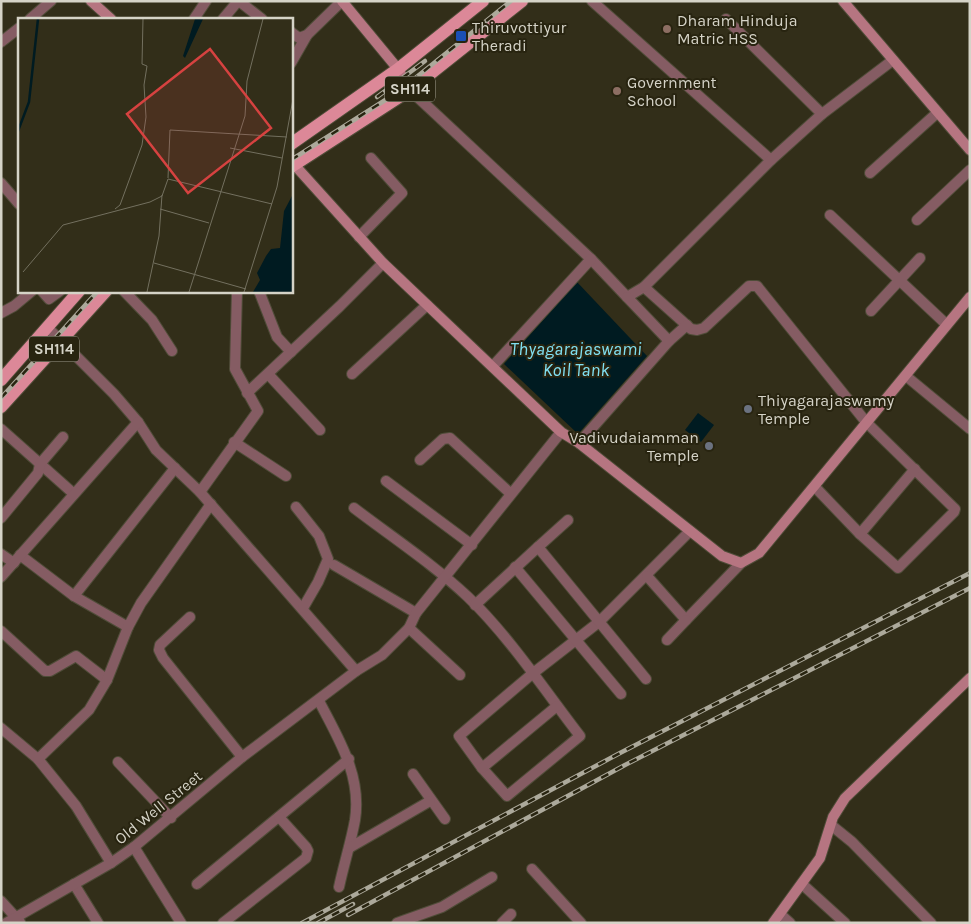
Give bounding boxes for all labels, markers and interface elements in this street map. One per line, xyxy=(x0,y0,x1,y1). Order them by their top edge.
place label: Dharam Hinduja Matric HSS xyxy=(677,11,798,48)
inset map xyxy=(18,18,292,292)
place label: Thiruvottiyur Theradi xyxy=(472,18,567,55)
marker: Dharam Hinduja Matric HSS xyxy=(661,23,673,35)
marker: Thiruvottiyur Theradi xyxy=(454,29,468,43)
place label: Government School xyxy=(627,73,717,110)
road number: SH114 xyxy=(385,76,435,102)
marker: Government School xyxy=(611,85,623,97)
road number: SH114 xyxy=(29,336,79,362)
water label: Thyagarajaswami Koil Tank xyxy=(510,338,642,381)
place label: Thiyagarajaswamy Temple xyxy=(758,391,895,428)
marker: Thiyagarajaswamy Temple xyxy=(742,403,754,415)
place label: Vadivudaiamman Temple xyxy=(569,428,699,465)
marker: Vadivudaiamman Temple xyxy=(703,440,715,452)
street label: Old Well Street xyxy=(111,766,206,848)

